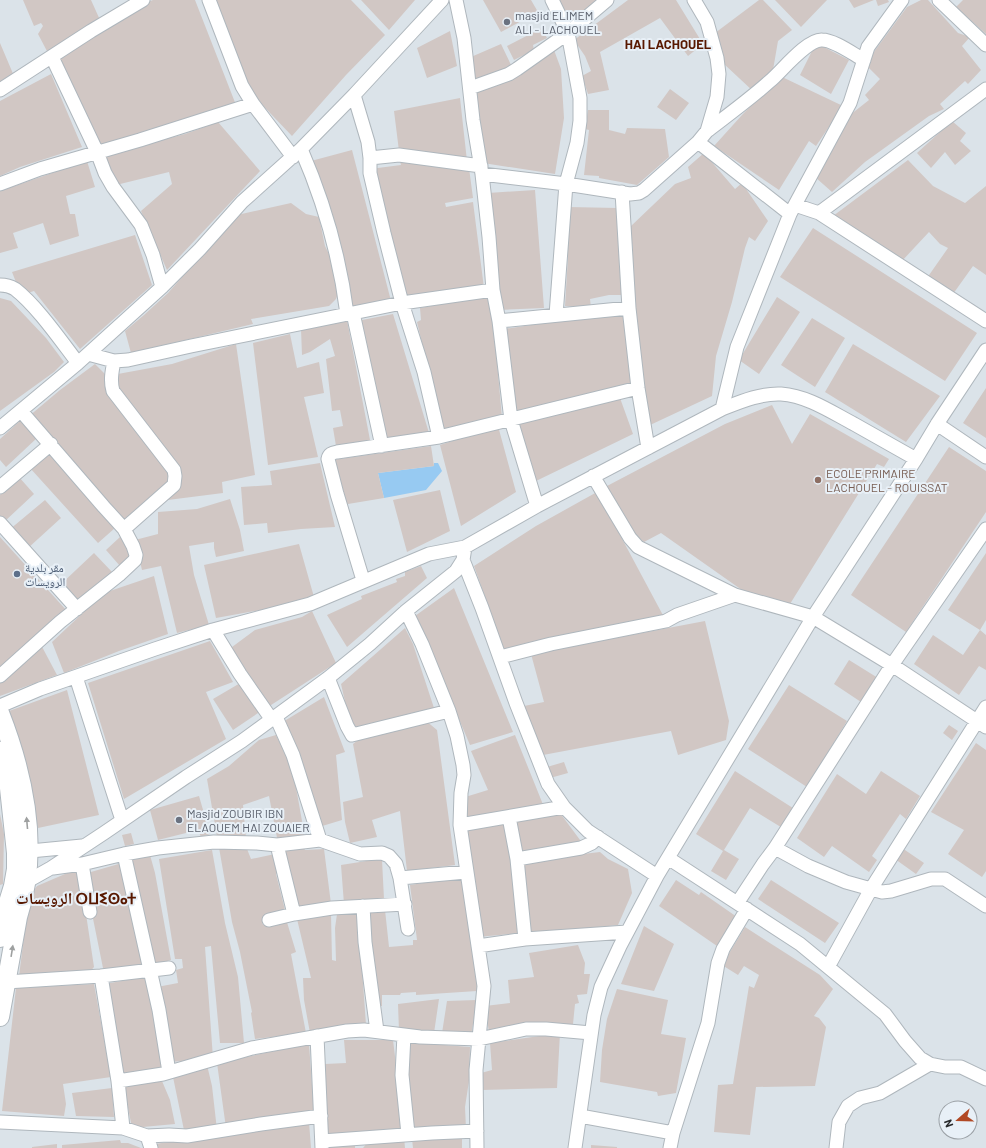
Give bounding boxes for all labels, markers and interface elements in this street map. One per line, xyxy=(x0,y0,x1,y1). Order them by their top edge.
place label: masjid ELIMEM ALI - LACHOUEL xyxy=(515,8,601,36)
marker: masjid ELIMEM ALI - LACHOUEL xyxy=(502,17,512,27)
district label: HAI LACHOUEL xyxy=(625,36,712,52)
place label: ECOLE PRIMAIRE LACHOUEL - ROUISSAT xyxy=(826,466,948,494)
marker: ECOLE PRIMAIRE LACHOUEL - ROUISSAT xyxy=(813,475,823,485)
place label: مقر بلدية الرويسات xyxy=(25,560,65,589)
marker: مقر بلدية الرويسات xyxy=(12,569,22,579)
place label: Masjid ZOUBIR IBN ELAOUEM HAI ZOUAIER xyxy=(187,806,310,834)
marker: Masjid ZOUBIR IBN ELAOUEM HAI ZOUAIER xyxy=(174,815,184,825)
one-way arrow xyxy=(24,817,31,829)
district label: الرويسات ⵔⵡⵉⵙⴰⵜ xyxy=(16,888,136,907)
one-way arrow xyxy=(9,945,15,957)
north arrow xyxy=(938,1100,978,1140)
text: N xyxy=(941,1118,955,1129)

